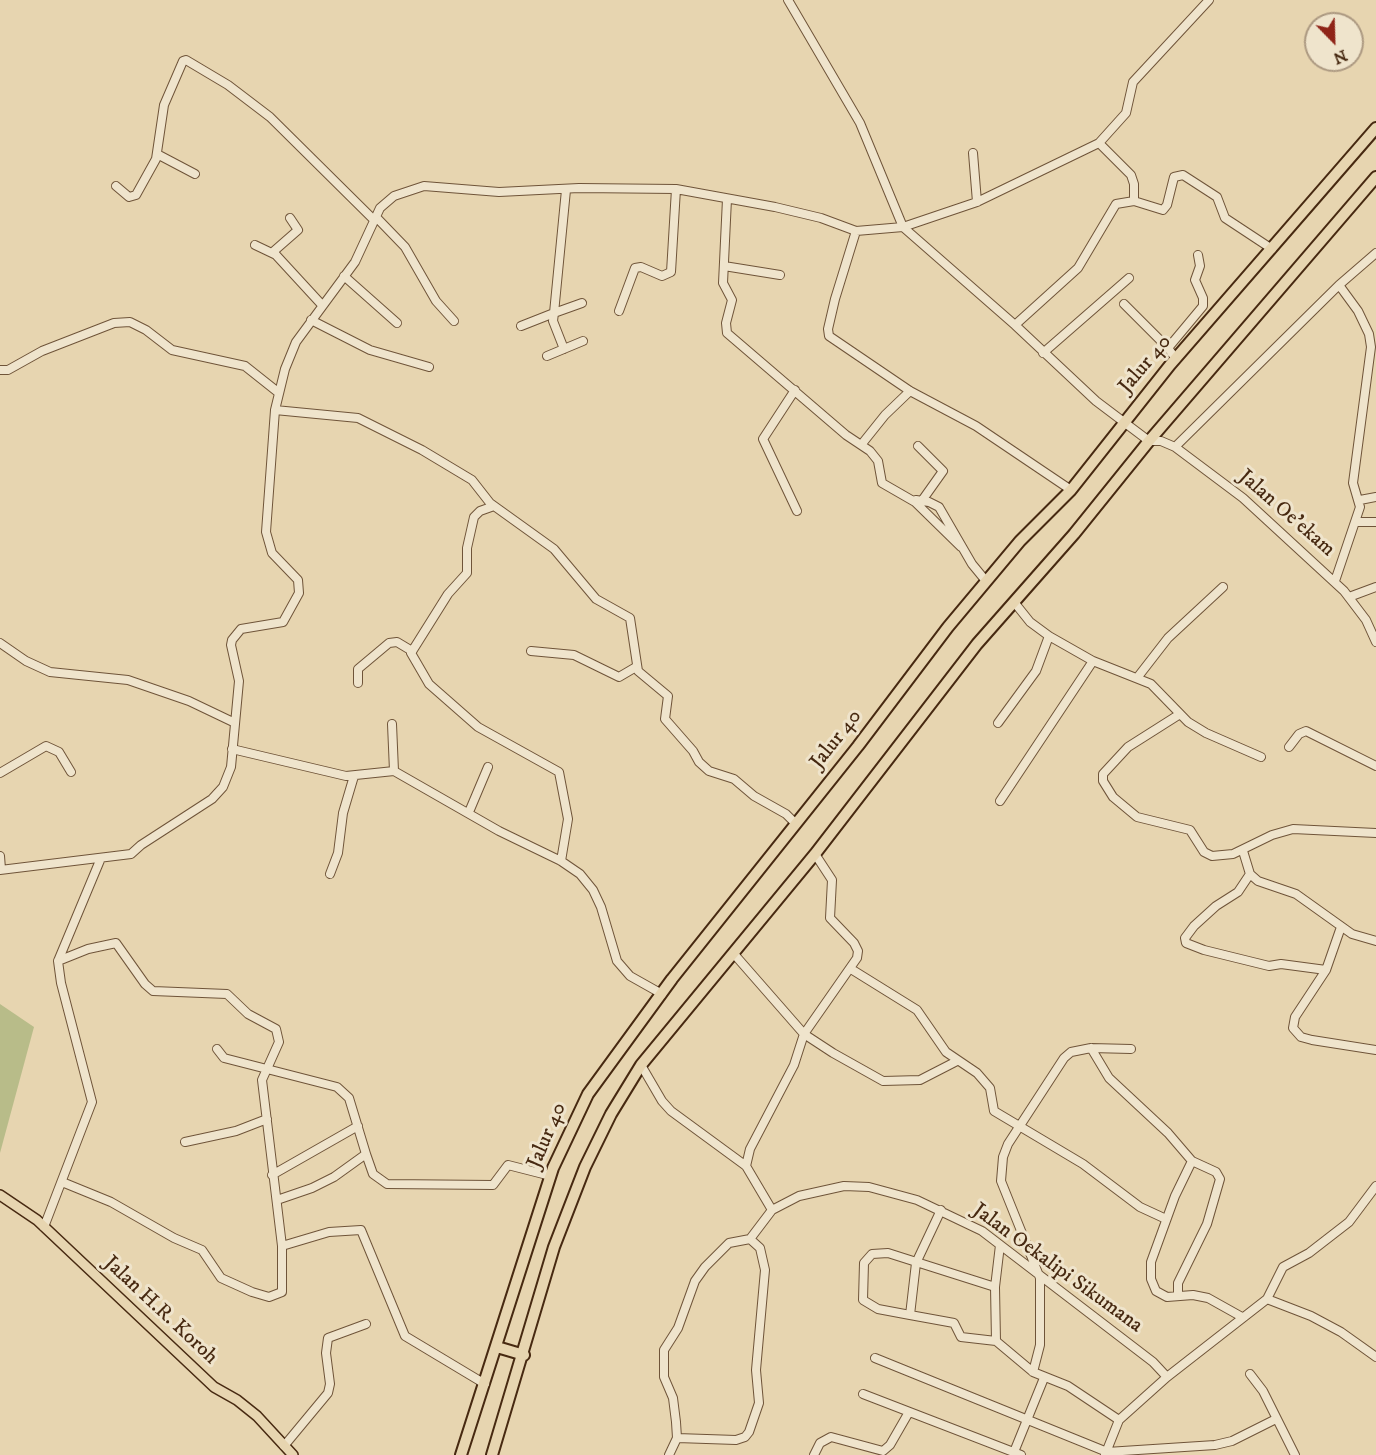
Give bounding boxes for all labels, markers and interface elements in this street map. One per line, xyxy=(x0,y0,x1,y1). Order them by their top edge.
north arrow xyxy=(1304,12,1364,72)
text: N xyxy=(1330,45,1350,68)
street label: Jalur 40 xyxy=(1114,330,1178,400)
street label: Jalan Oe'ekam xyxy=(1232,465,1340,563)
street label: Jalur 40 xyxy=(806,705,868,775)
street label: Jalur 40 xyxy=(523,1099,573,1173)
street label: Jalan Oekalipi Sikumana xyxy=(967,1199,1147,1339)
street label: Jalan H.R. Koroh xyxy=(98,1252,222,1370)

